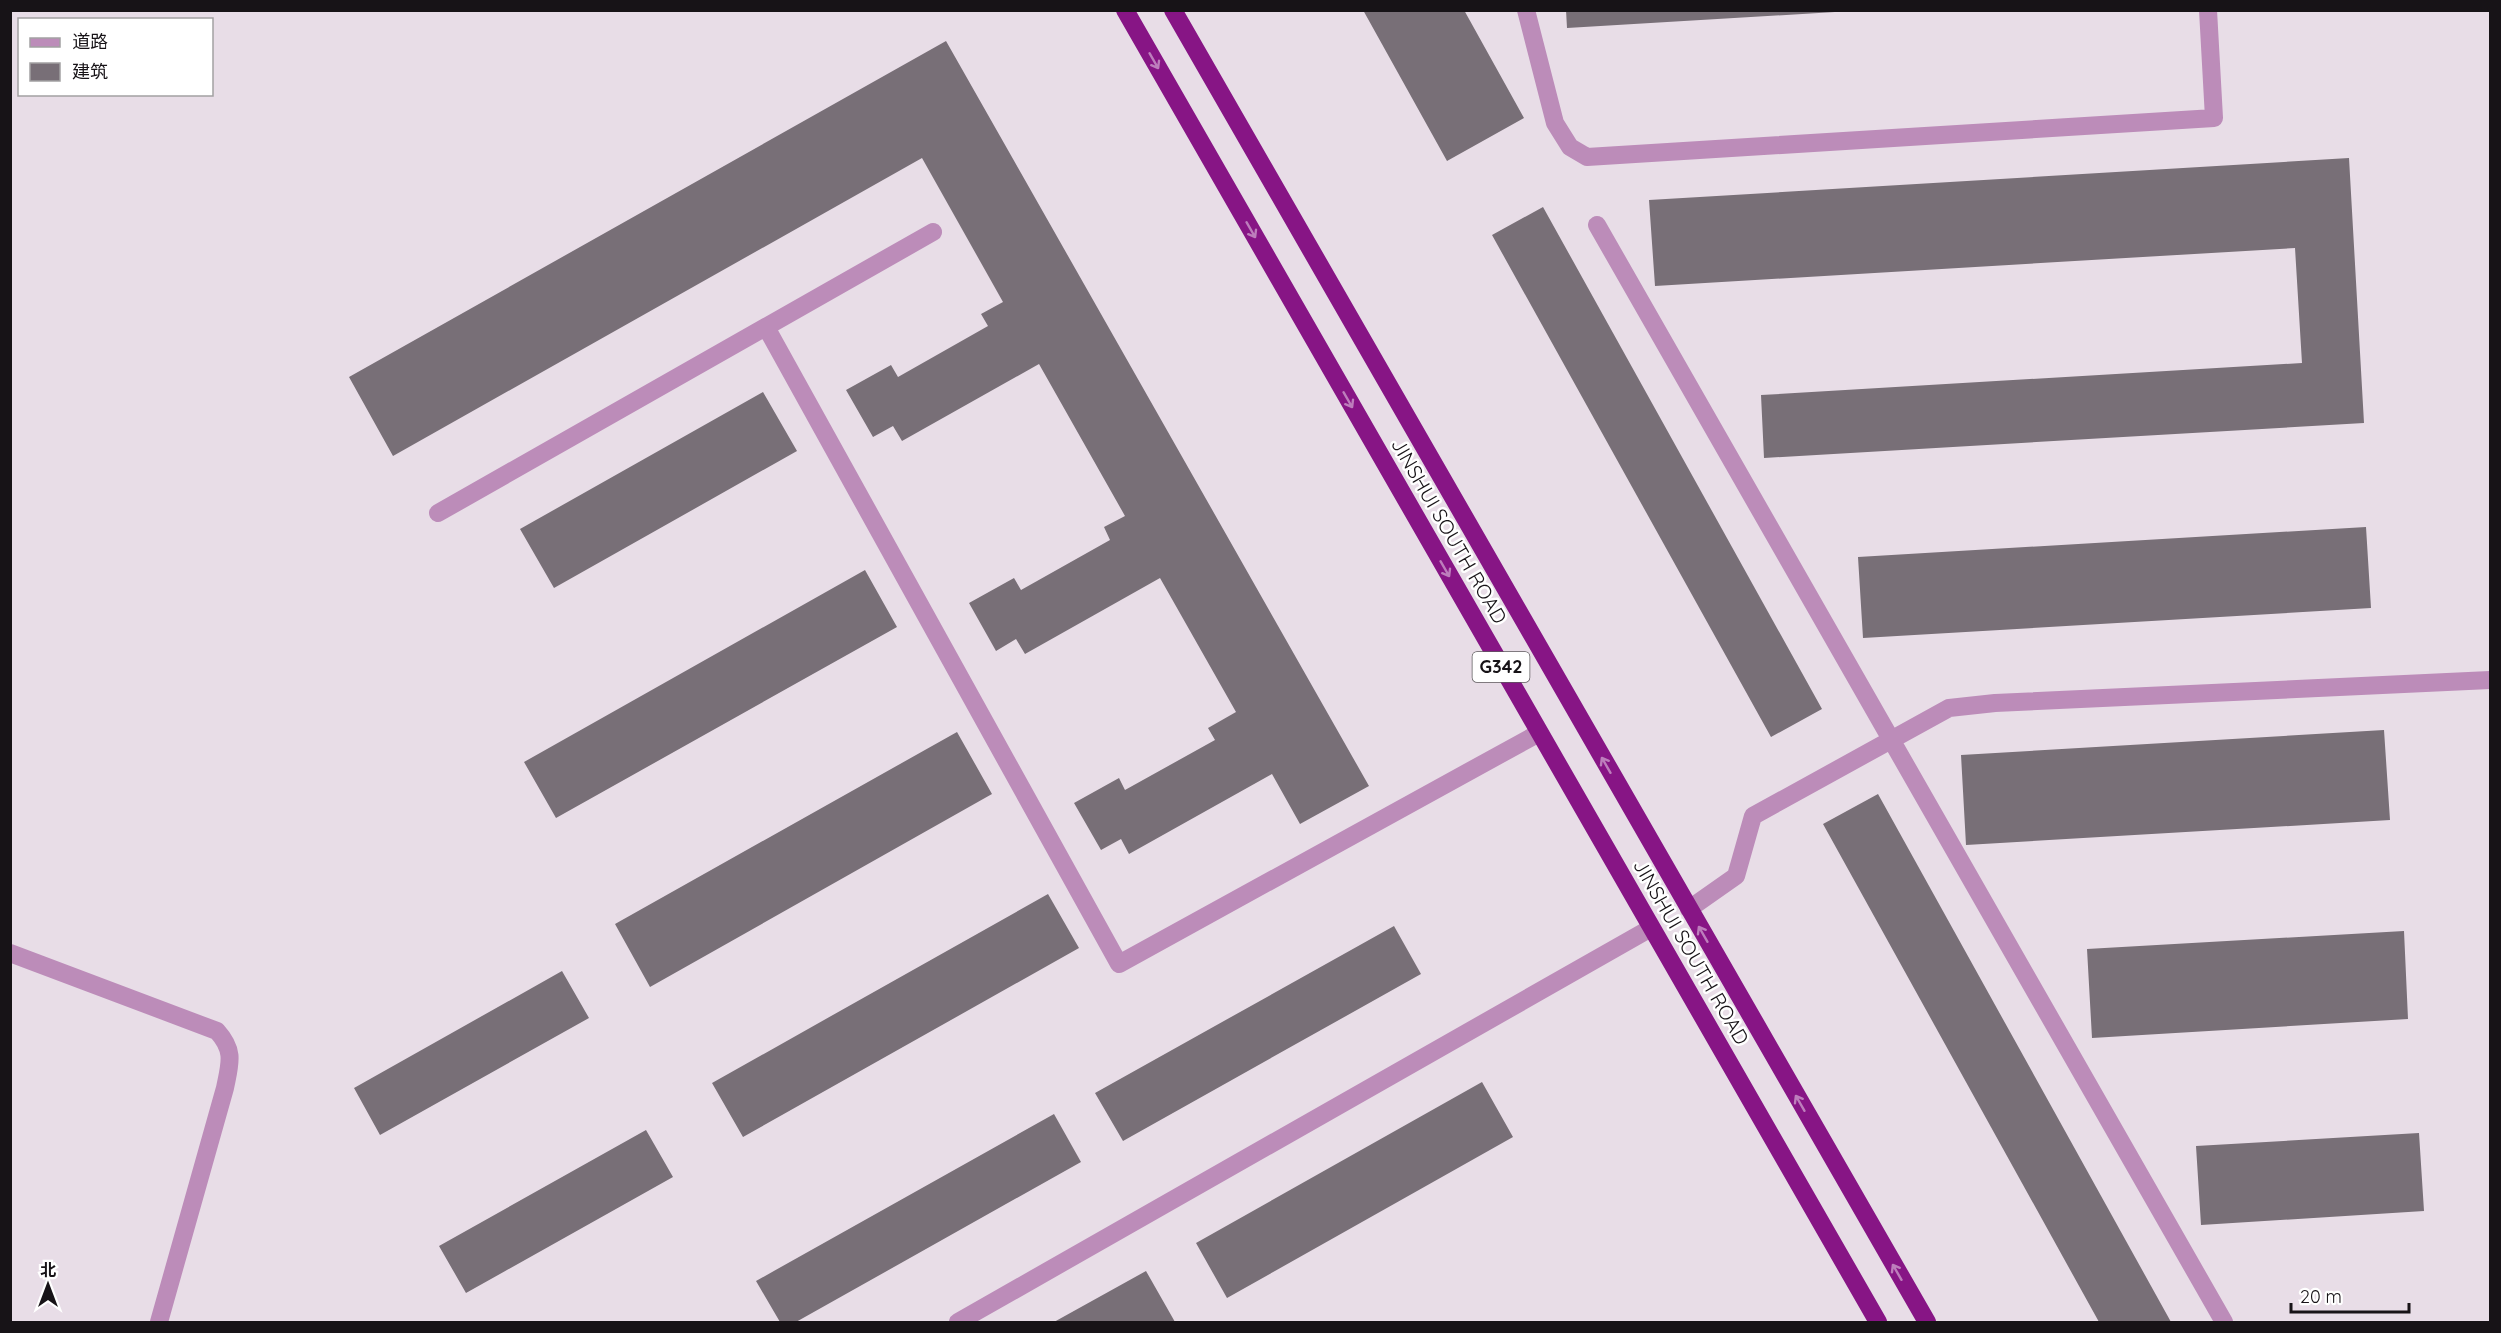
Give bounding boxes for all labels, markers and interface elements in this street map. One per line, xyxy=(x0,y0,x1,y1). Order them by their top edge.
legend xyxy=(18,18,213,96)
text: 道路 xyxy=(72,30,108,53)
one-way arrow xyxy=(1148,52,1160,69)
text: 建筑 xyxy=(72,60,108,83)
one-way arrow xyxy=(1246,221,1257,239)
one-way arrow xyxy=(1343,390,1354,408)
street label: JINSHUI SOUTH ROAD xyxy=(1386,434,1513,628)
one-way arrow xyxy=(1439,560,1451,577)
road number: G342 xyxy=(1472,652,1530,682)
one-way arrow xyxy=(1600,756,1611,774)
street label: JINSHUI SOUTH ROAD xyxy=(1628,855,1755,1049)
one-way arrow xyxy=(1697,926,1709,943)
one-way arrow xyxy=(1794,1095,1806,1112)
north arrow xyxy=(18,1255,78,1315)
text: 北 xyxy=(40,1260,56,1280)
one-way arrow xyxy=(1891,1264,1903,1281)
scale bar xyxy=(2291,1276,2410,1314)
text: 20 m xyxy=(2300,1285,2342,1308)

